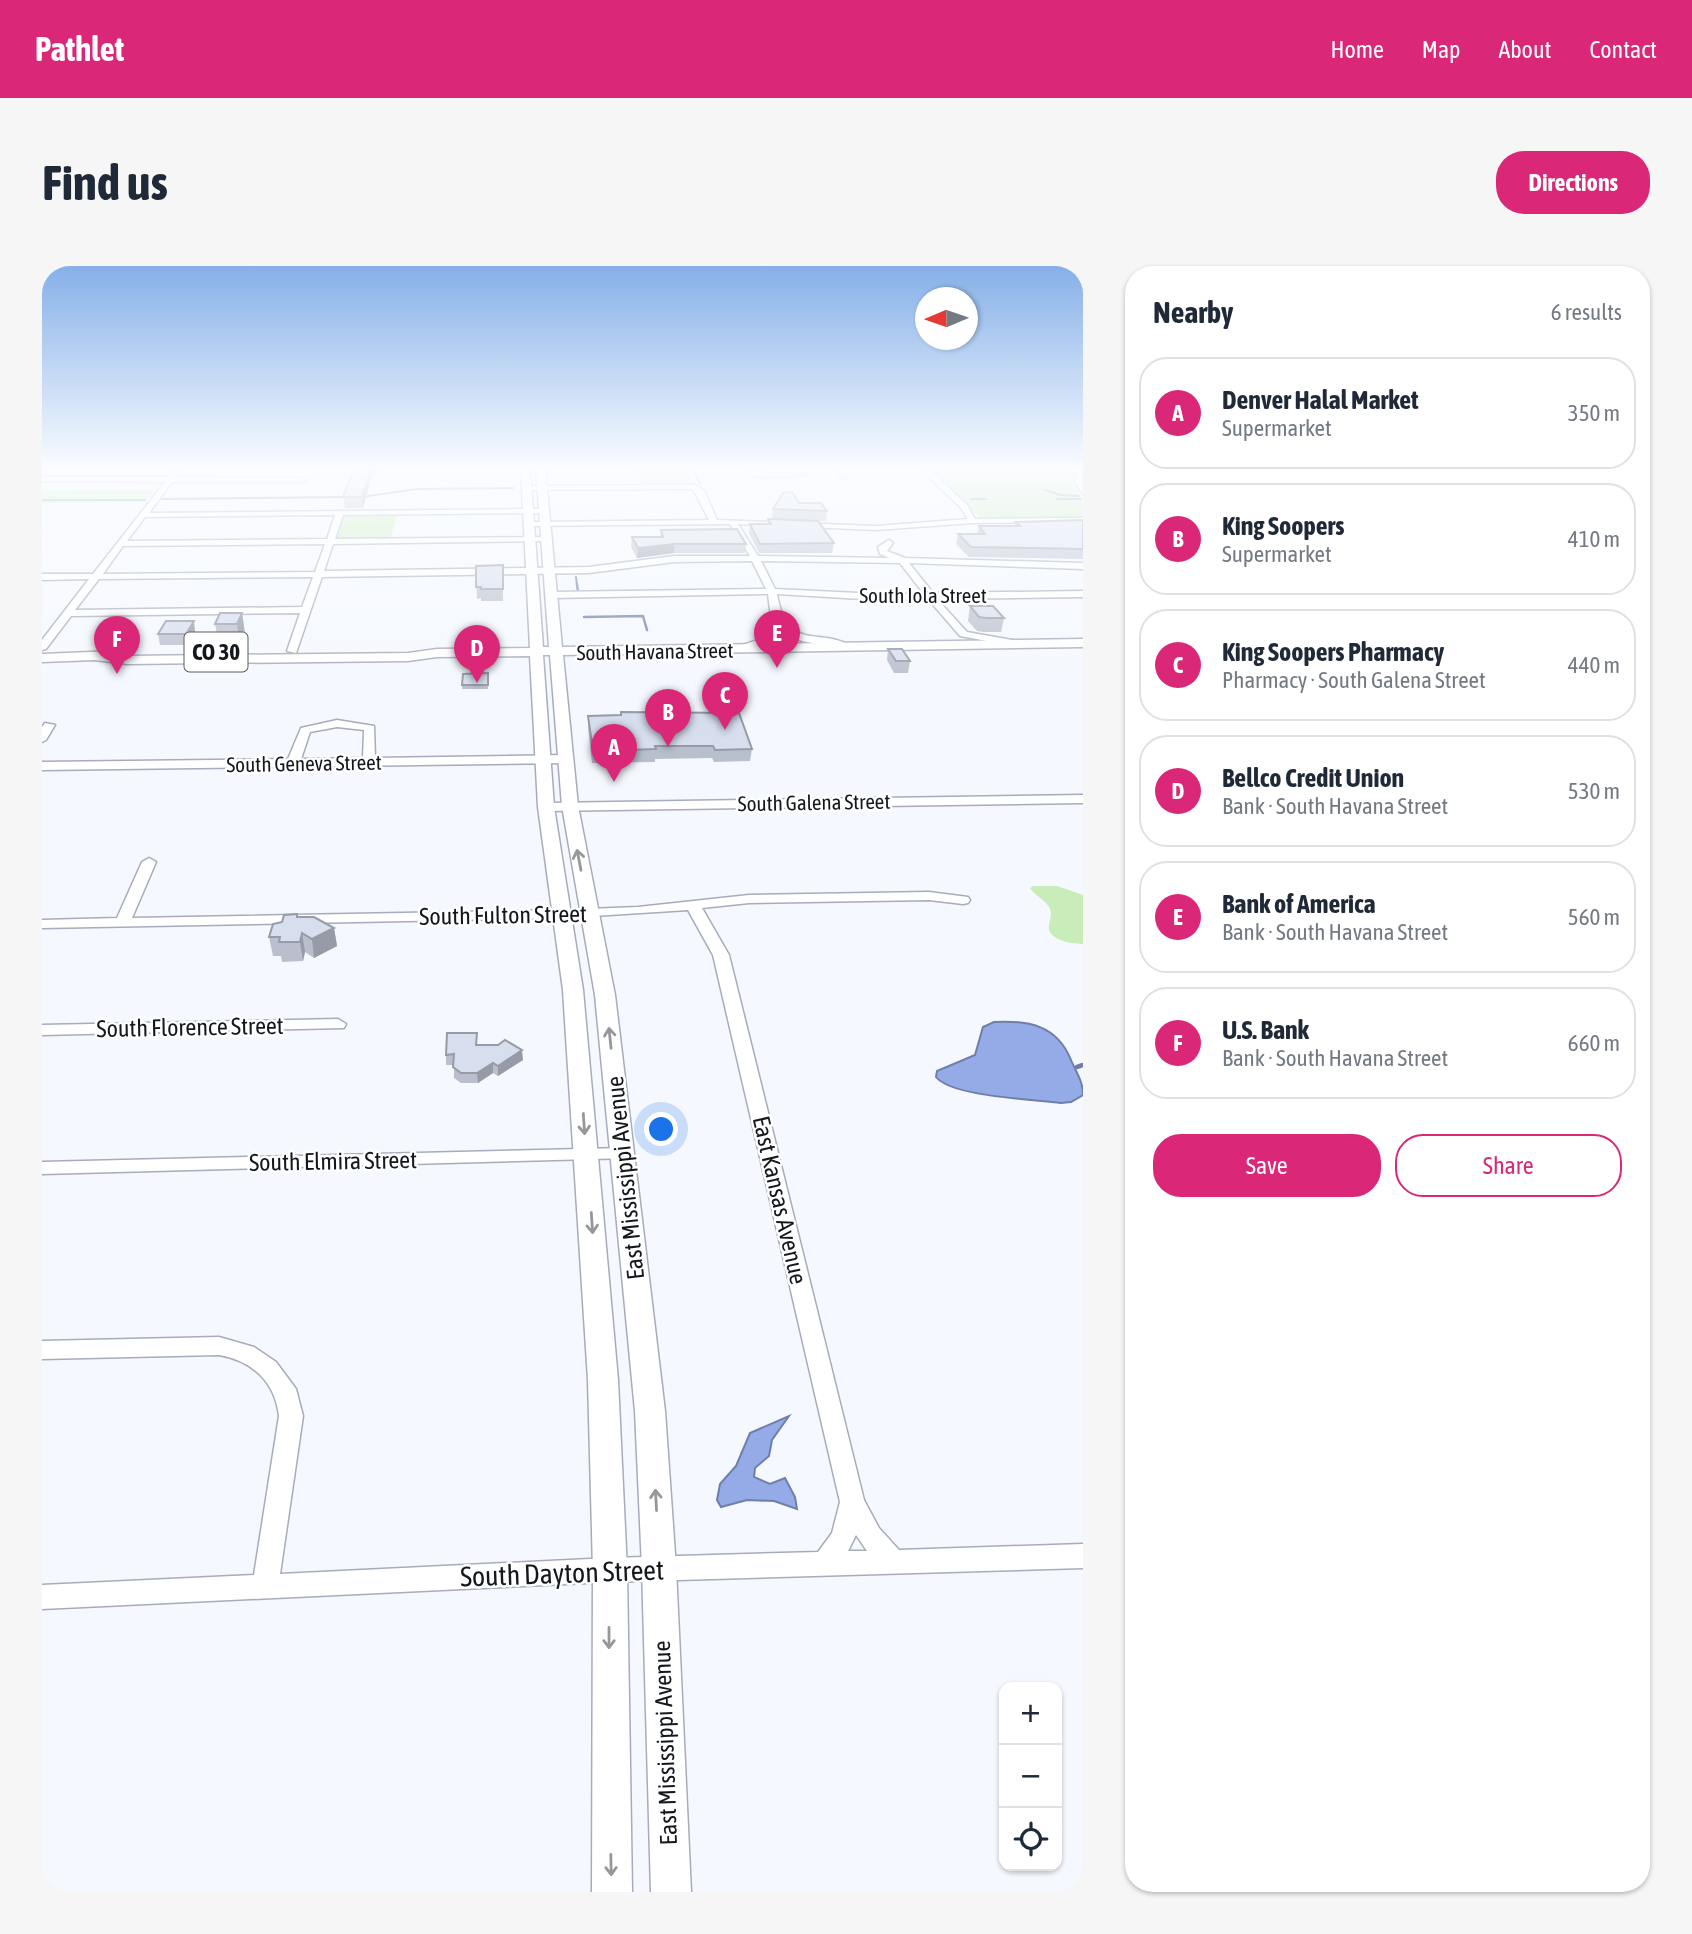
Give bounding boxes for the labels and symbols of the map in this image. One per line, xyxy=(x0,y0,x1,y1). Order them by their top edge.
north arrow xyxy=(915,287,978,350)
street label: South Iola Street xyxy=(859,583,987,607)
pin: E xyxy=(754,610,800,668)
pin: F xyxy=(94,616,140,674)
pin: D xyxy=(454,625,500,683)
road number: CO 30 xyxy=(184,632,248,672)
street label: South Havana Street xyxy=(576,638,734,664)
pin: C xyxy=(702,672,748,730)
pin: B xyxy=(645,689,691,747)
pin: A xyxy=(591,724,637,782)
street label: South Geneva Street xyxy=(226,750,382,776)
street label: South Galena Street xyxy=(737,789,891,815)
one-way arrow xyxy=(571,849,585,872)
street label: South Fulton Street xyxy=(419,900,587,930)
street label: South Florence Street xyxy=(96,1012,284,1042)
one-way arrow xyxy=(603,1027,616,1050)
street label: East Mississippi Avenue xyxy=(601,1075,649,1281)
one-way arrow xyxy=(578,1112,591,1134)
your location xyxy=(644,1112,678,1146)
street label: East Kansas Avenue xyxy=(748,1113,812,1287)
street label: South Elmira Street xyxy=(249,1146,417,1176)
one-way arrow xyxy=(586,1211,599,1234)
one-way arrow xyxy=(649,1489,662,1512)
street label: South Dayton Street xyxy=(460,1553,664,1593)
one-way arrow xyxy=(602,1626,616,1649)
street label: East Mississippi Avenue xyxy=(648,1640,682,1846)
one-way arrow xyxy=(605,1854,618,1877)

